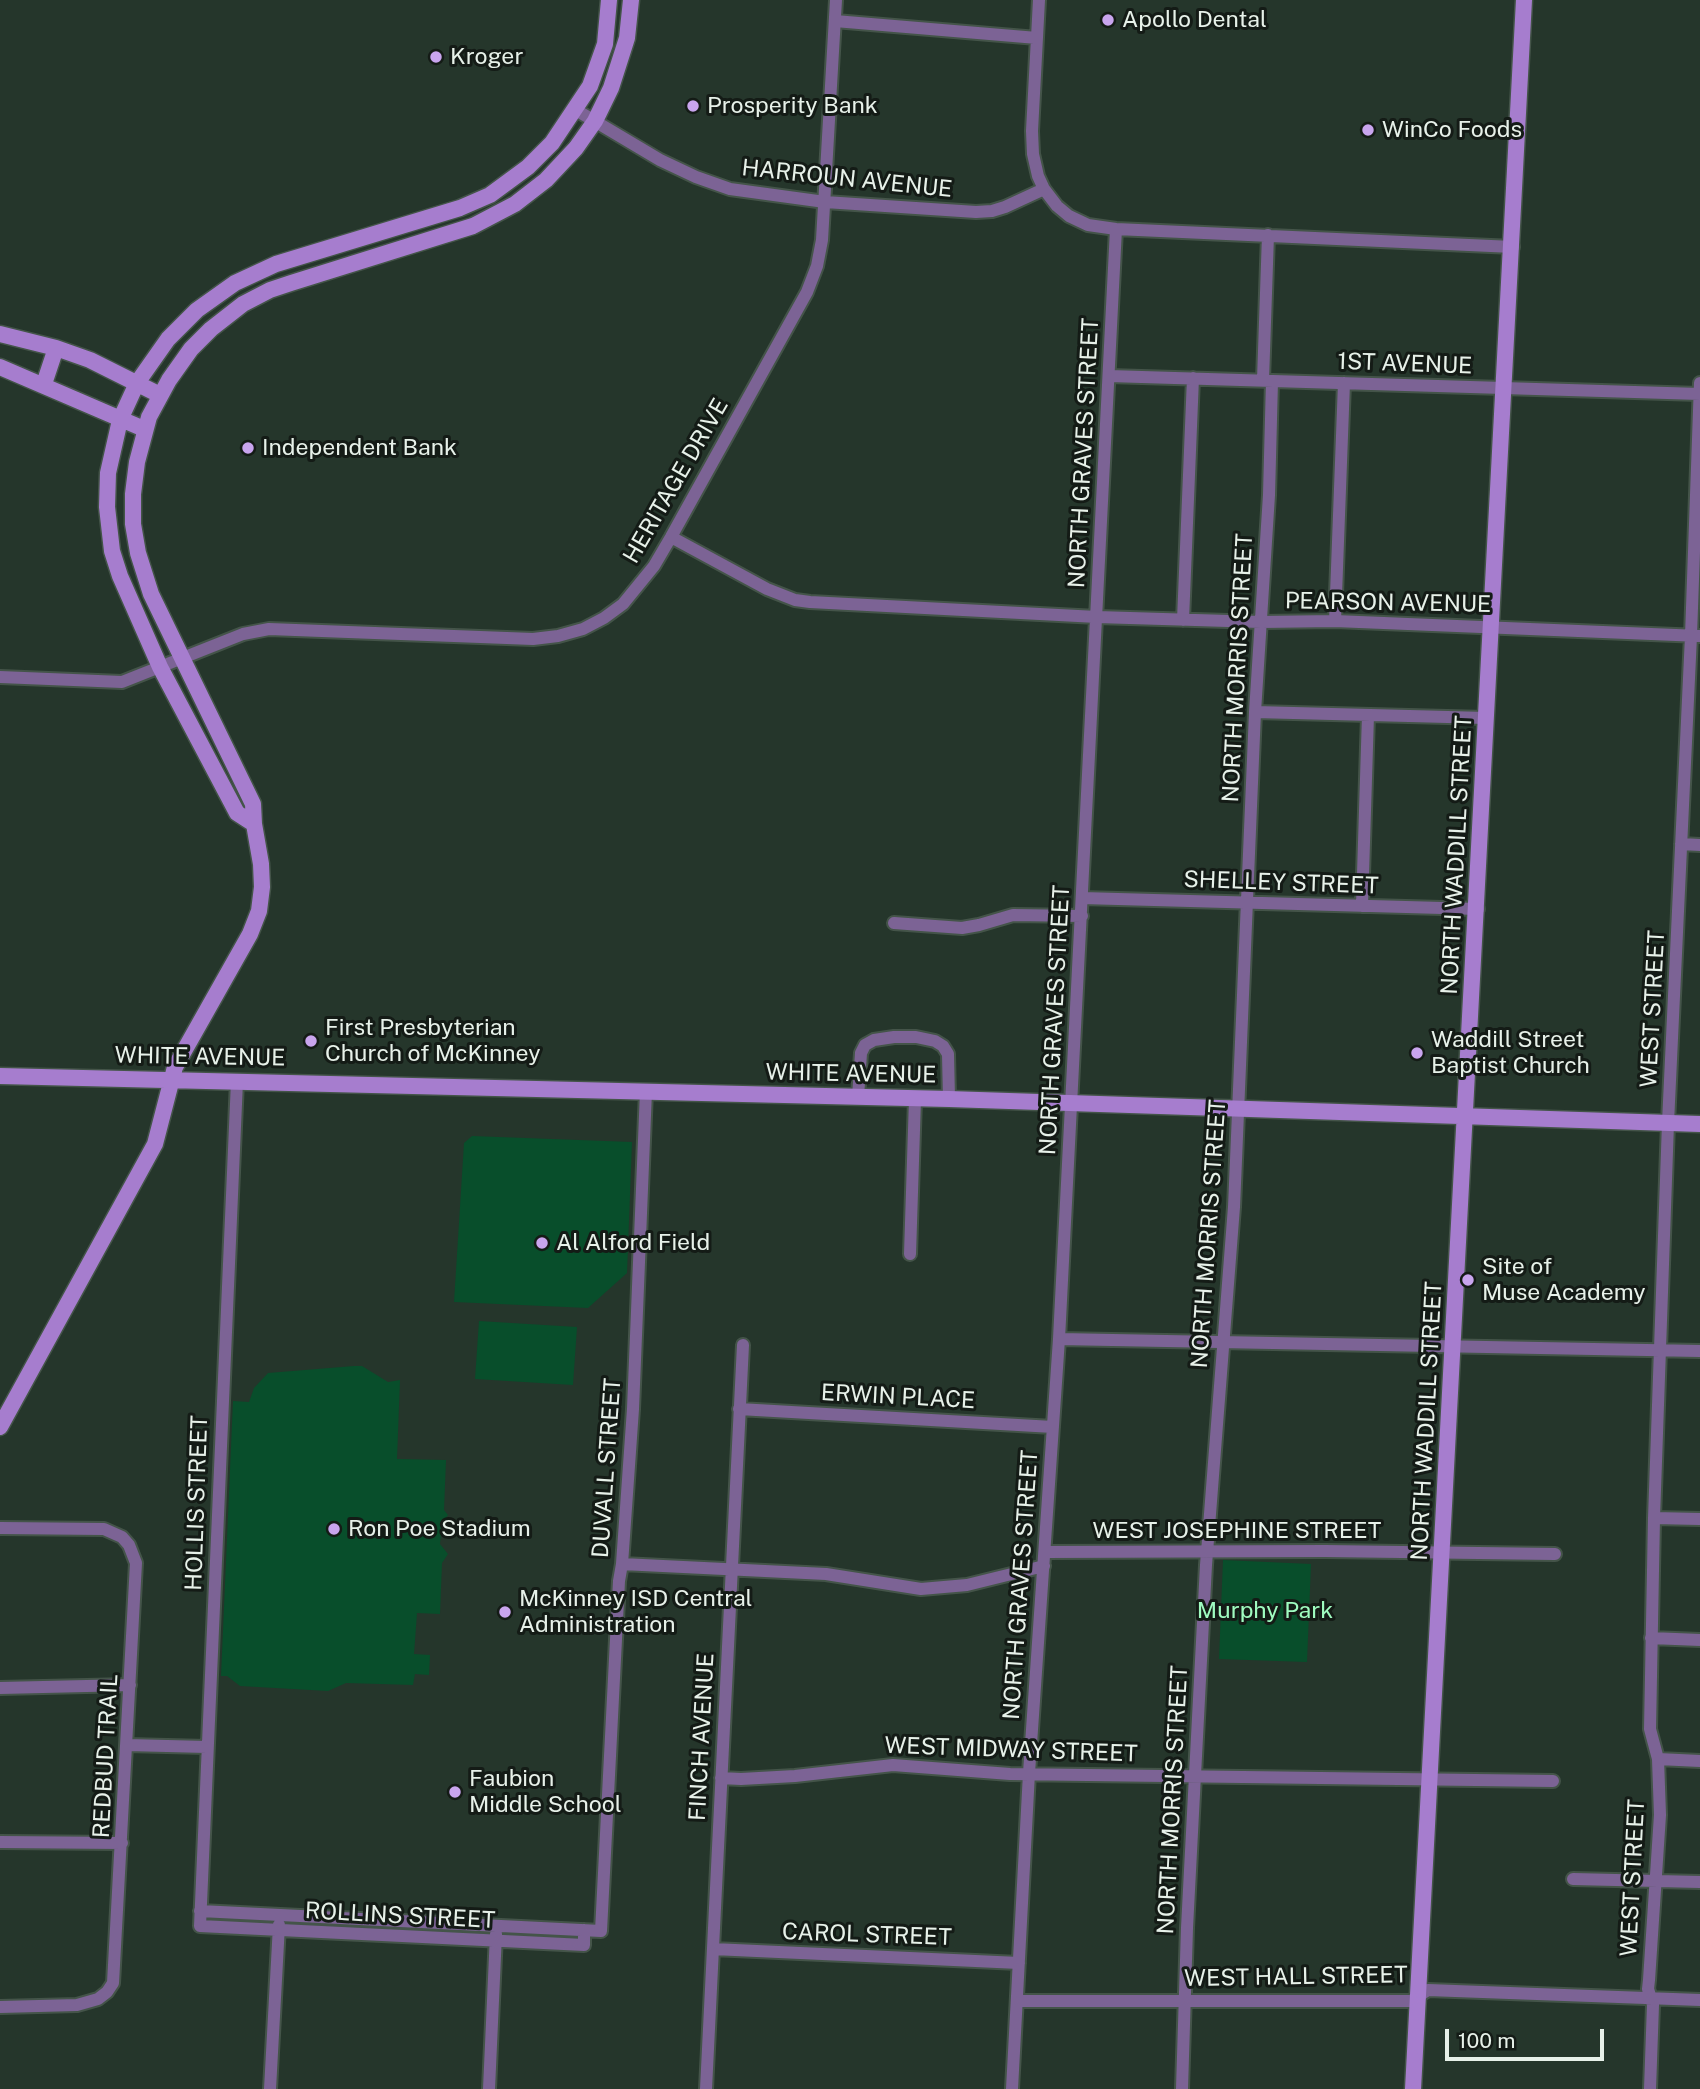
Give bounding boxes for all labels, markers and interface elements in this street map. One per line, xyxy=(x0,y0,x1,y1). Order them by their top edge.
place label: Apollo Dental xyxy=(1122,6,1267,34)
marker: Apollo Dental xyxy=(1100,12,1116,28)
place label: Kroger xyxy=(450,43,523,71)
marker: Kroger xyxy=(428,49,444,65)
place label: Prosperity Bank xyxy=(707,92,878,120)
marker: Prosperity Bank xyxy=(685,98,701,114)
place label: WinCo Foods xyxy=(1382,116,1522,144)
marker: WinCo Foods xyxy=(1360,122,1376,138)
street label: HARROUN AVENUE xyxy=(740,154,954,204)
street label: NORTH GRAVES STREET xyxy=(1063,317,1105,589)
street label: 1ST AVENUE xyxy=(1337,348,1473,380)
street label: HERITAGE DRIVE xyxy=(618,394,734,568)
place label: Independent Bank xyxy=(262,434,457,462)
marker: Independent Bank xyxy=(240,440,256,456)
street label: NORTH MORRIS STREET xyxy=(1217,533,1259,803)
street label: PEARSON AVENUE xyxy=(1285,587,1491,619)
street label: NORTH WADDILL STREET xyxy=(1436,715,1478,995)
street label: SHELLEY STREET xyxy=(1183,866,1379,900)
street label: NORTH GRAVES STREET xyxy=(1034,884,1076,1156)
street label: WEST STREET xyxy=(1635,930,1671,1088)
place label: First Presbyterian Church of McKinney xyxy=(325,1014,541,1068)
place label: Waddill Street Baptist Church xyxy=(1431,1026,1590,1080)
marker: First Presbyterian Church of McKinney xyxy=(303,1033,319,1049)
street label: WHITE AVENUE xyxy=(114,1042,286,1072)
marker: Waddill Street Baptist Church xyxy=(1409,1045,1425,1061)
street label: WHITE AVENUE xyxy=(765,1059,937,1089)
street label: NORTH MORRIS STREET xyxy=(1186,1099,1232,1369)
place label: Al Alford Field xyxy=(556,1229,710,1257)
marker: Al Alford Field xyxy=(534,1235,550,1251)
place label: Site of Muse Academy xyxy=(1482,1253,1646,1307)
marker: Site of Muse Academy xyxy=(1460,1272,1476,1288)
street label: NORTH WADDILL STREET xyxy=(1406,1281,1448,1561)
street label: DUVALL STREET xyxy=(587,1377,627,1559)
street label: ERWIN PLACE xyxy=(820,1379,976,1415)
street label: HOLLIS STREET xyxy=(180,1415,214,1591)
street label: NORTH GRAVES STREET xyxy=(998,1449,1044,1721)
place label: Ron Poe Stadium xyxy=(348,1515,531,1543)
street label: WEST JOSEPHINE STREET xyxy=(1092,1517,1382,1545)
marker: Ron Poe Stadium xyxy=(326,1521,342,1537)
place label: McKinney ISD Central Administration xyxy=(519,1585,753,1639)
park label: Murphy Park xyxy=(1197,1597,1333,1625)
marker: McKinney ISD Central Administration xyxy=(497,1604,513,1620)
street label: FINCH AVENUE xyxy=(684,1653,720,1821)
street label: NORTH MORRIS STREET xyxy=(1152,1665,1194,1935)
street label: REDBUD TRAIL xyxy=(88,1673,124,1839)
street label: WEST MIDWAY STREET xyxy=(884,1732,1138,1768)
place label: Faubion Middle School xyxy=(469,1765,622,1819)
marker: Faubion Middle School xyxy=(447,1784,463,1800)
street label: WEST STREET xyxy=(1615,1799,1651,1957)
street label: ROLLINS STREET xyxy=(304,1897,496,1935)
street label: CAROL STREET xyxy=(782,1918,952,1952)
street label: WEST HALL STREET xyxy=(1184,1961,1408,1993)
scale bar xyxy=(1448,2016,1607,2060)
text: 100 m xyxy=(1458,2028,1515,2053)

